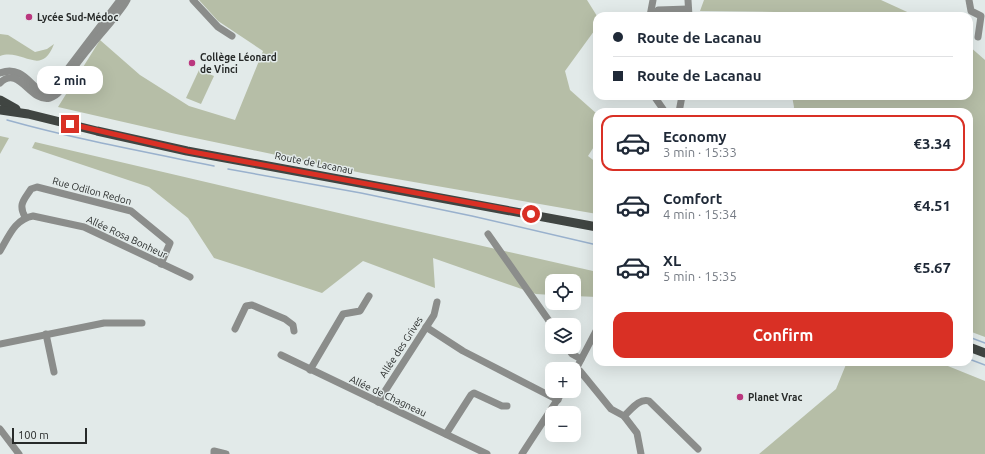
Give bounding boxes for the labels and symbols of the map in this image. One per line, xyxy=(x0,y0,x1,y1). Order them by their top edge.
marker: Lycée Sud-Médoc xyxy=(24,12,34,22)
place label: Lycée Sud-Médoc xyxy=(37,12,118,23)
place label: Collège Léonard de Vinci xyxy=(200,52,277,75)
marker: Collège Léonard de Vinci xyxy=(187,58,197,68)
callout: 2 min xyxy=(37,66,103,94)
route end xyxy=(61,115,79,133)
street label: Route de Lacanau xyxy=(274,150,354,176)
street label: Rue Odilon Redon xyxy=(51,175,133,207)
route start xyxy=(522,205,540,223)
street label: Allée Rosa Bonheur xyxy=(85,214,169,261)
street label: Allée des Grives xyxy=(377,314,425,380)
street label: Allée de Chagneau xyxy=(348,373,428,419)
marker: Planet Vrac xyxy=(735,392,745,402)
place label: Planet Vrac xyxy=(748,392,802,403)
scale bar xyxy=(12,426,87,445)

